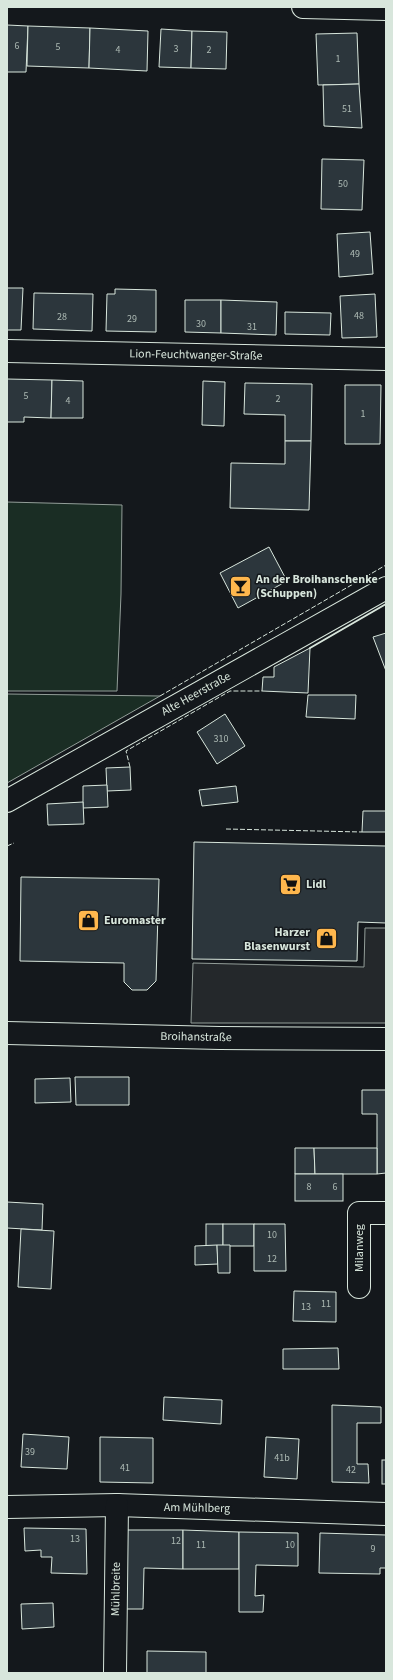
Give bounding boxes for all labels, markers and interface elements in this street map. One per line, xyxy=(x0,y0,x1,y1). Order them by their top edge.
house number: 6 xyxy=(15,39,20,53)
house number: 5 xyxy=(56,40,61,54)
house number: 3 xyxy=(174,42,179,56)
house number: 4 xyxy=(116,43,121,57)
house number: 2 xyxy=(207,43,212,57)
house number: 1 xyxy=(336,52,341,66)
house number: 51 xyxy=(342,102,352,116)
house number: 50 xyxy=(338,177,348,191)
house number: 49 xyxy=(350,247,360,261)
house number: 48 xyxy=(354,309,364,323)
house number: 28 xyxy=(57,310,67,324)
house number: 29 xyxy=(127,312,137,326)
house number: 30 xyxy=(196,317,206,331)
house number: 31 xyxy=(247,320,257,334)
street label: Lion-Feuchtwanger-Straße xyxy=(129,345,263,365)
house number: 5 xyxy=(24,389,29,403)
house number: 2 xyxy=(276,392,281,406)
house number: 4 xyxy=(66,394,71,408)
house number: 1 xyxy=(361,407,366,421)
place label: An der Broihanschenke (Schuppen) xyxy=(255,571,378,602)
bar icon: An der Broihanschenke (Schuppen) xyxy=(228,573,254,599)
street label: Alte Heerstraße xyxy=(158,668,234,720)
house number: 310 xyxy=(214,732,228,746)
supermarket icon: Lidl xyxy=(277,871,303,897)
place label: Lidl xyxy=(306,876,326,893)
shop icon: Euromaster xyxy=(76,907,102,933)
place label: Euromaster xyxy=(104,912,166,929)
place label: Harzer Blasenwurst xyxy=(244,924,310,955)
shop icon: Harzer Blasenwurst xyxy=(313,926,339,952)
street label: Broihanstraße xyxy=(160,1028,232,1046)
house number: 8 xyxy=(307,1180,312,1194)
house number: 6 xyxy=(333,1180,338,1194)
street label: Milanweg xyxy=(351,1224,368,1272)
house number: 10 xyxy=(267,1228,277,1242)
house number: 12 xyxy=(267,1252,277,1266)
house number: 11 xyxy=(321,1297,331,1311)
house number: 13 xyxy=(301,1300,311,1314)
house number: 39 xyxy=(25,1445,35,1459)
house number: 41b xyxy=(274,1451,290,1465)
house number: 41 xyxy=(120,1461,130,1475)
house number: 42 xyxy=(346,1463,356,1477)
street label: Am Mühlberg xyxy=(164,1499,230,1517)
house number: 13 xyxy=(70,1532,80,1546)
house number: 12 xyxy=(171,1534,181,1548)
house number: 11 xyxy=(196,1538,206,1552)
house number: 10 xyxy=(285,1538,295,1552)
house number: 9 xyxy=(371,1542,376,1556)
street label: Mühlbreite xyxy=(107,1562,125,1616)

